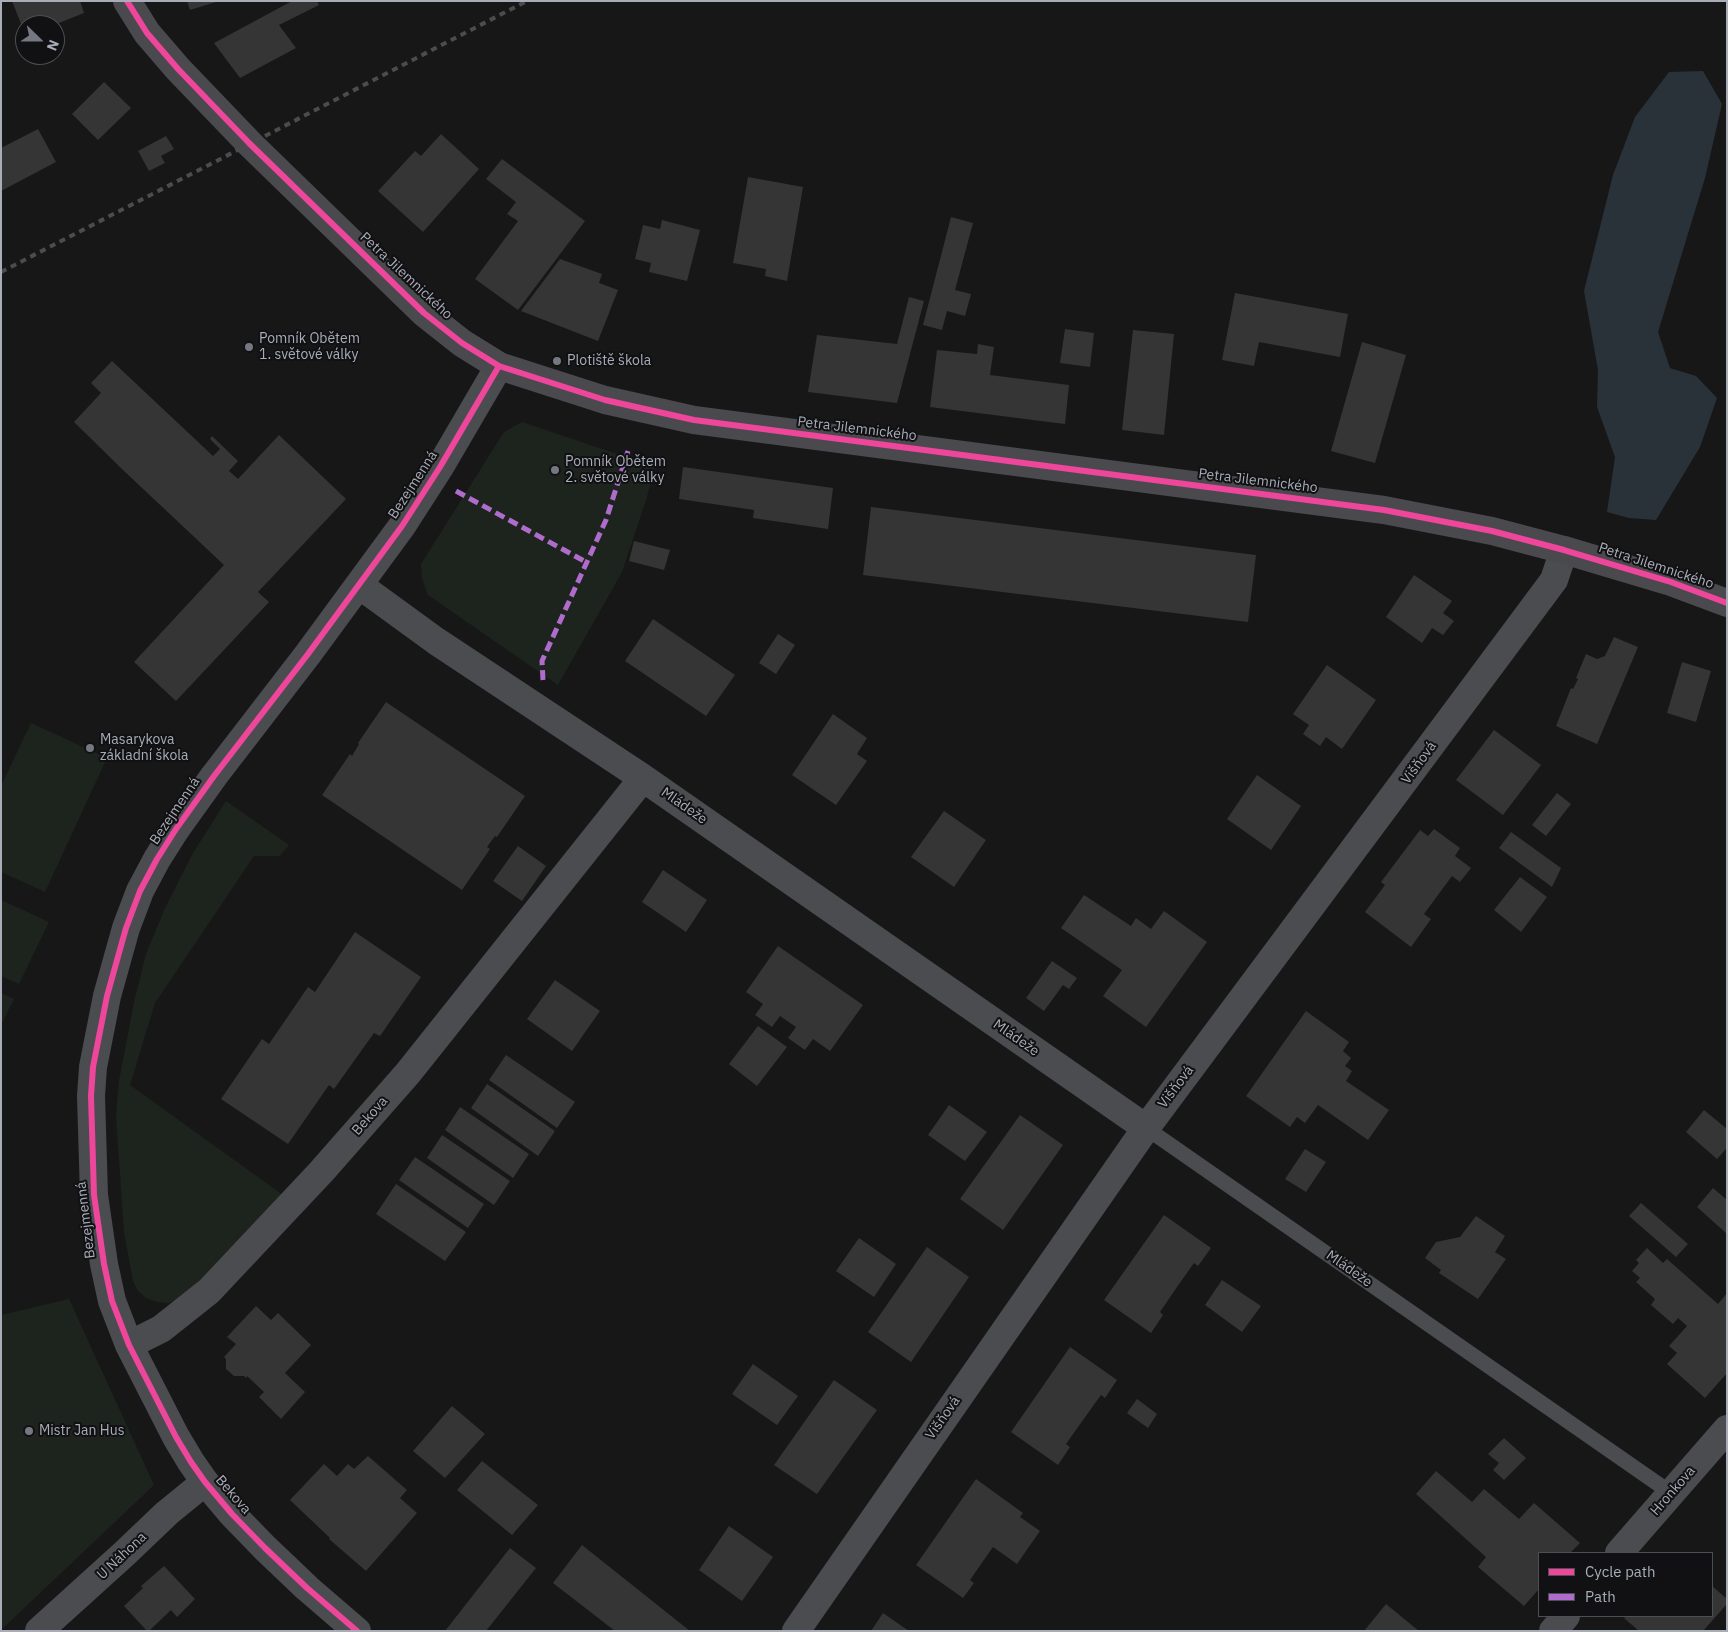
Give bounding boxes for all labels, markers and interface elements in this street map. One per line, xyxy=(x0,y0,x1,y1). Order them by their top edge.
north arrow xyxy=(15,15,65,65)
text: N xyxy=(43,37,63,53)
street label: Petra Jilemnického xyxy=(356,229,456,323)
place label: Pomník Obětem 1. světové války xyxy=(259,331,360,364)
marker: Pomník Obětem 1. světové války xyxy=(243,341,255,353)
place label: Plotiště škola xyxy=(567,353,651,369)
marker: Plotiště škola xyxy=(551,355,563,367)
street label: Petra Jilemnického xyxy=(796,413,918,445)
street label: Bezejmenná xyxy=(385,448,441,522)
place label: Pomník Obětem 2. světové války xyxy=(565,454,666,487)
marker: Pomník Obětem 2. světové války xyxy=(549,464,561,476)
street label: Petra Jilemnického xyxy=(1197,465,1319,497)
street label: Petra Jilemnického xyxy=(1596,539,1716,593)
place label: Masarykova základní škola xyxy=(100,732,189,764)
street label: Višňová xyxy=(1398,738,1440,788)
marker: Masarykova základní škola xyxy=(84,742,96,754)
street label: Bezejmenná xyxy=(146,774,204,848)
street label: Mládeže xyxy=(658,784,710,828)
street label: Mládeže xyxy=(990,1016,1042,1060)
street label: Višňová xyxy=(1155,1062,1197,1112)
street label: Bekova xyxy=(349,1093,391,1139)
street label: Bezejmenná xyxy=(73,1180,99,1260)
street label: Mládeže xyxy=(1323,1247,1375,1291)
street label: Višňová xyxy=(922,1393,964,1443)
place label: Mistr Jan Hus xyxy=(39,1423,124,1439)
marker: Mistr Jan Hus xyxy=(23,1425,35,1437)
street label: Hronkova xyxy=(1647,1463,1699,1519)
street label: Bekova xyxy=(212,1472,254,1518)
street label: U Náhona xyxy=(94,1529,150,1583)
legend xyxy=(1538,1552,1713,1617)
text: Cycle path xyxy=(1585,1562,1656,1581)
text: Path xyxy=(1585,1587,1616,1606)

